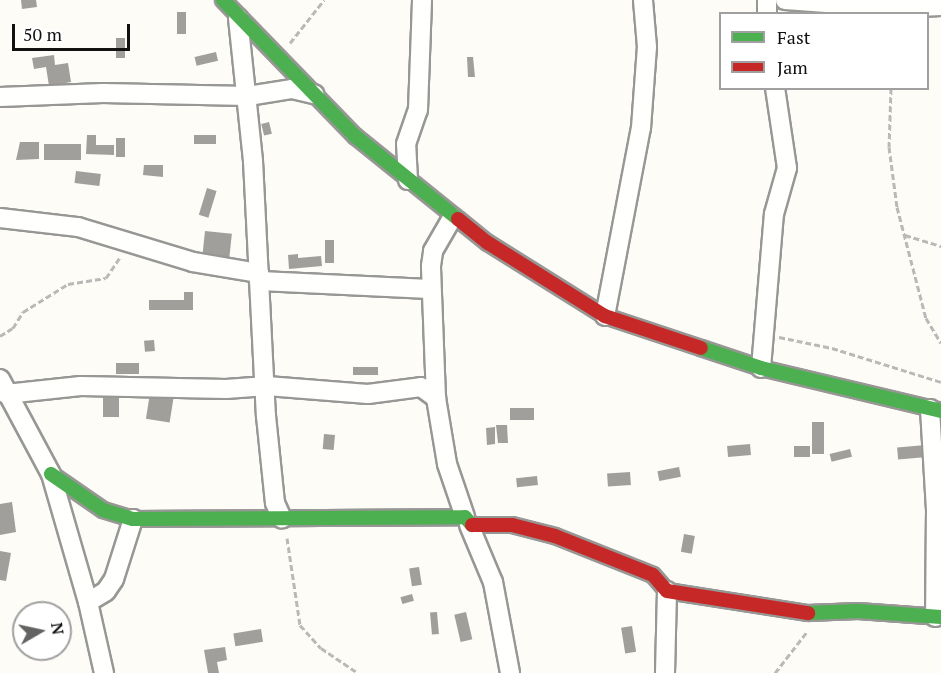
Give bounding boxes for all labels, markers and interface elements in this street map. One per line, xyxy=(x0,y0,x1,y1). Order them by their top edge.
scale bar xyxy=(15,12,134,50)
legend xyxy=(719,12,929,90)
text: 50 m xyxy=(23,22,62,46)
text: Fast xyxy=(777,25,810,49)
text: Jam xyxy=(777,55,808,79)
north arrow xyxy=(12,601,72,661)
text: N xyxy=(46,621,70,636)

